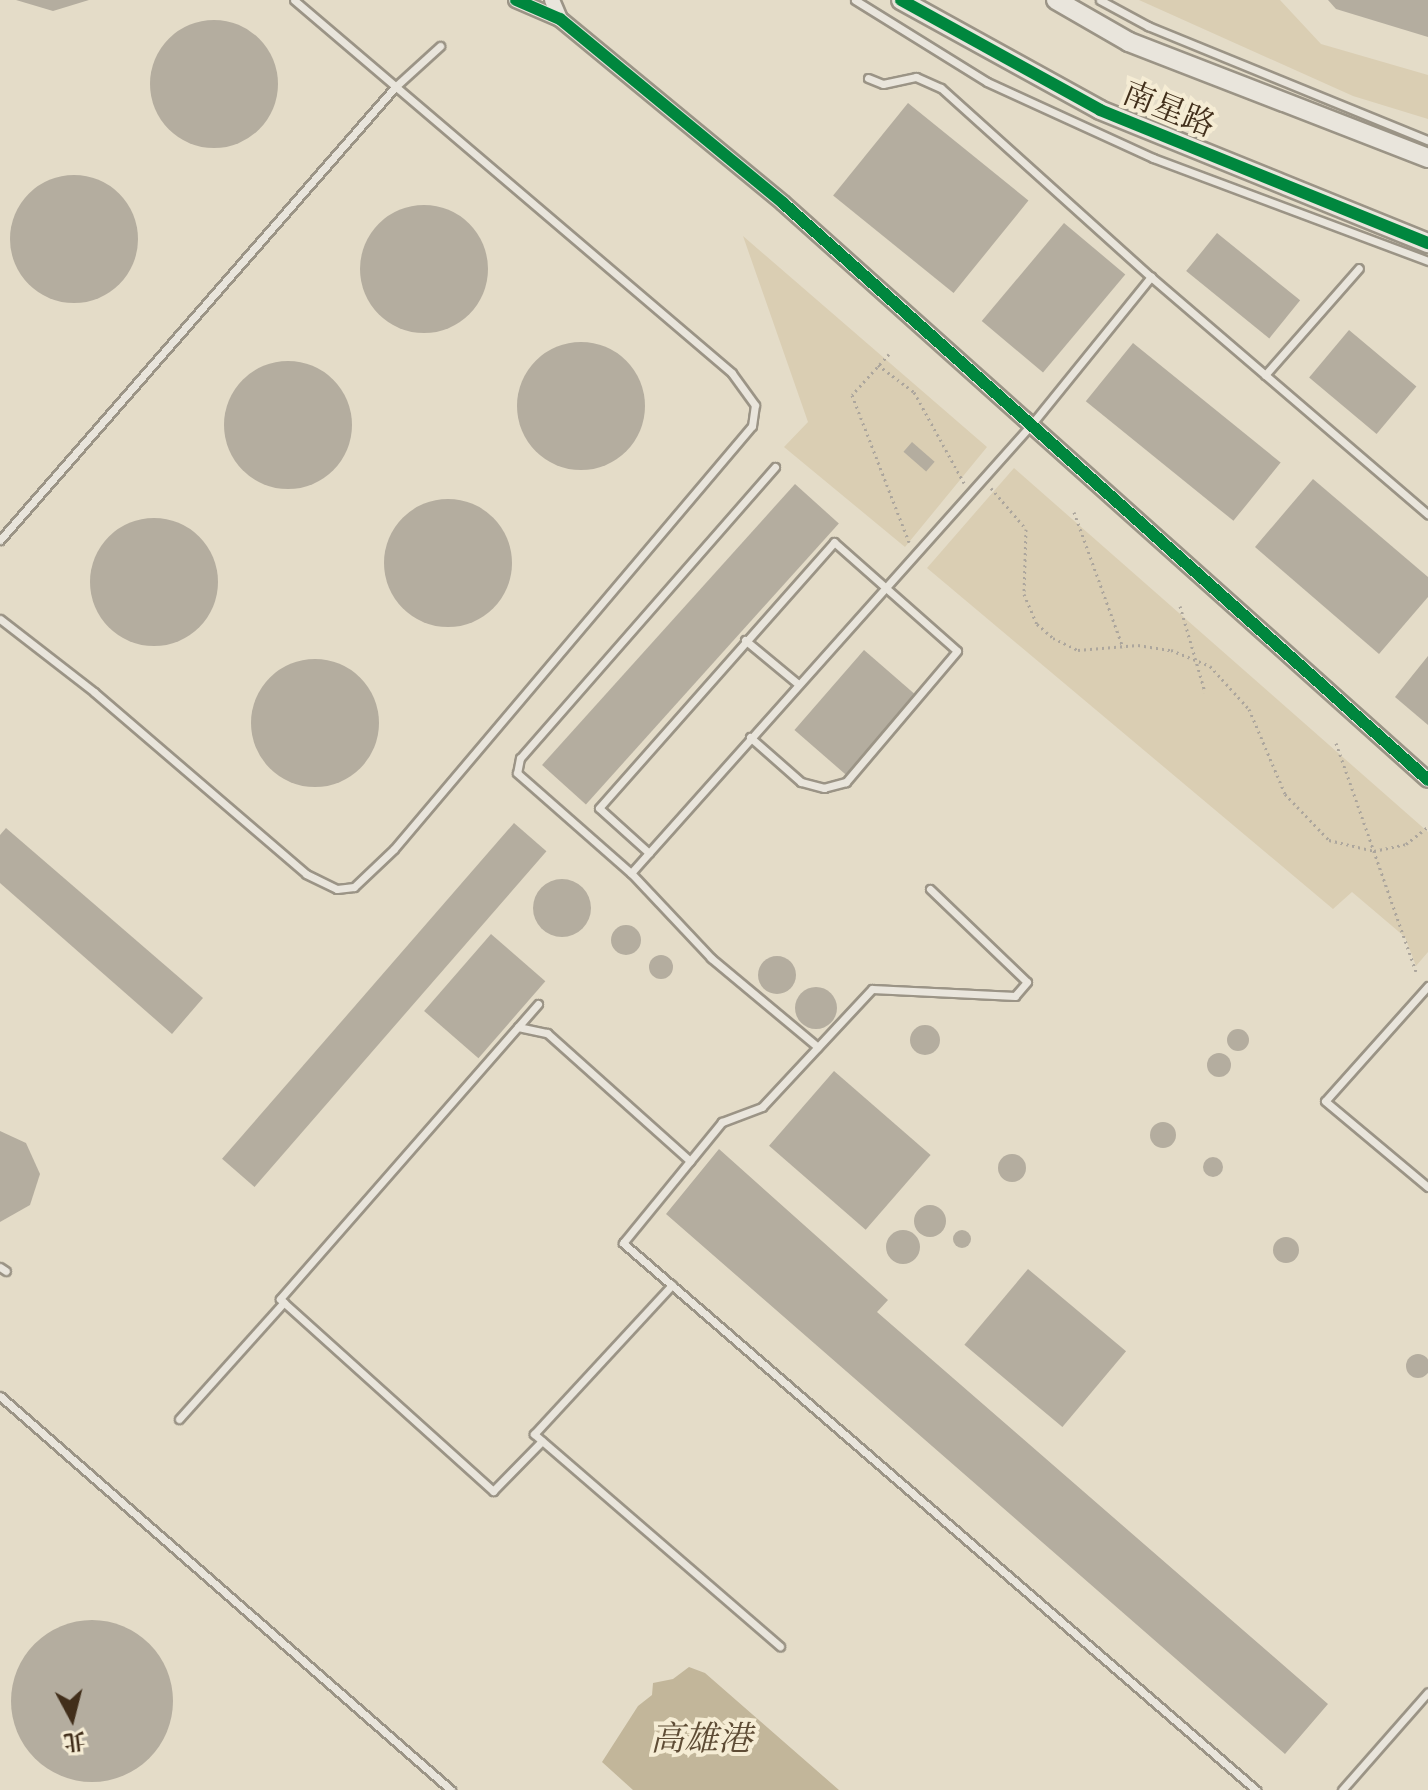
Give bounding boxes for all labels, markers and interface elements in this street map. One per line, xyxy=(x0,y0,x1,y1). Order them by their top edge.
street label: 南星路 xyxy=(1117,73,1221,145)
north arrow xyxy=(32,1678,112,1758)
water label: 高雄港 xyxy=(650,1718,752,1758)
text: 北 xyxy=(62,1725,88,1759)

